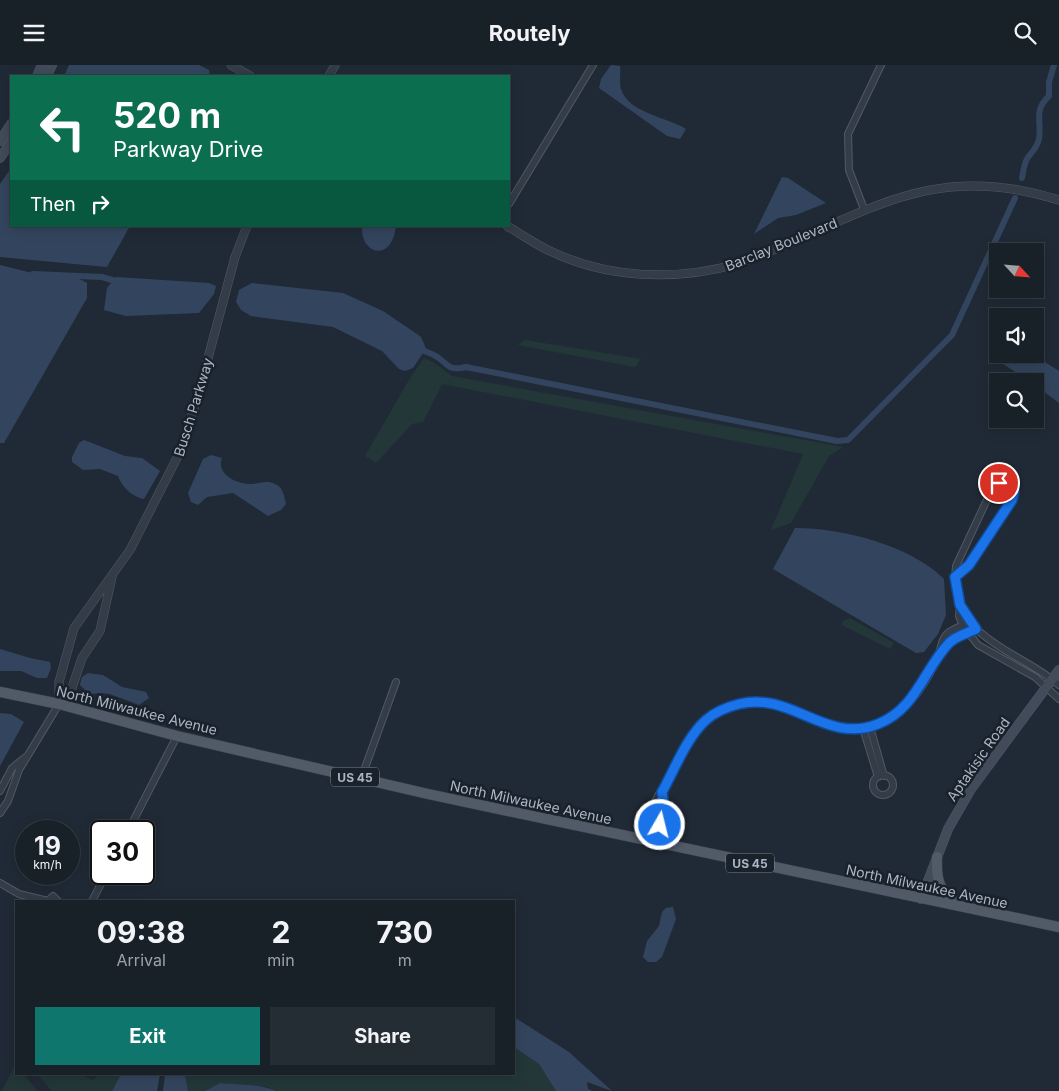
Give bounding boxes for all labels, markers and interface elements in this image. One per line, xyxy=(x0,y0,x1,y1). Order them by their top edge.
icon: menu xyxy=(20,19,48,47)
icon: search xyxy=(1011,19,1039,47)
text: Routely xyxy=(489,20,570,46)
text: 520 m xyxy=(113,94,221,136)
icon: left xyxy=(30,95,95,160)
text: Parkway Drive xyxy=(113,136,263,162)
icon: right xyxy=(86,190,114,218)
text: Then xyxy=(30,193,76,216)
street label: Barclay Boulevard xyxy=(723,214,839,274)
north arrow xyxy=(989,243,1044,297)
map controls xyxy=(989,243,1044,428)
button: sound xyxy=(989,308,1044,363)
street label: Busch Parkway xyxy=(170,356,216,458)
button: search xyxy=(989,373,1044,428)
pin xyxy=(978,462,1020,504)
icon: arrive xyxy=(985,469,1013,497)
street label: North Milwaukee Avenue xyxy=(55,682,219,738)
street label: Aptakisic Road xyxy=(943,714,1013,804)
road number: US 45 xyxy=(331,767,379,787)
street label: North Milwaukee Avenue xyxy=(449,777,613,827)
position arrow xyxy=(633,798,685,850)
speed limit sign: 30 xyxy=(90,820,155,885)
text: 19 xyxy=(34,831,61,861)
road number: US 45 xyxy=(726,853,774,873)
text: km/h xyxy=(33,857,62,872)
street label: North Milwaukee Avenue xyxy=(845,861,1009,911)
text: 09:38 xyxy=(97,914,185,950)
text: 2 xyxy=(272,914,290,950)
text: 730 xyxy=(377,914,433,950)
text: Arrival xyxy=(117,950,166,970)
text: min xyxy=(267,950,295,970)
text: m xyxy=(398,950,412,970)
button: Exit xyxy=(35,1007,260,1065)
button: Share xyxy=(270,1007,495,1065)

